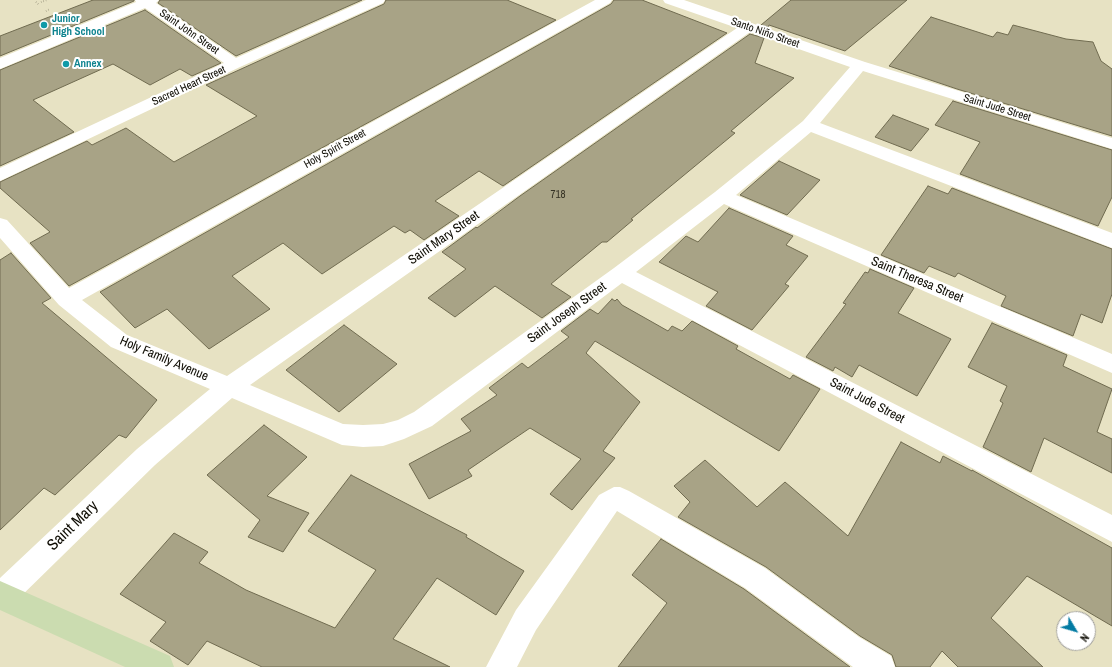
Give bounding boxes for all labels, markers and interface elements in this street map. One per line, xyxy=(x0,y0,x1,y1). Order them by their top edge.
street label: Saint John Street xyxy=(157,7,221,57)
place label: Junior High School xyxy=(52,12,105,38)
street label: Santo Niño Street xyxy=(729,15,801,51)
marker: Junior High School xyxy=(39,20,49,30)
place label: Annex xyxy=(74,57,102,71)
marker: Annex xyxy=(61,59,71,69)
street label: Sacred Heart Street xyxy=(150,63,228,109)
street label: Saint Jude Street xyxy=(962,91,1032,125)
street label: Holy Spirit Street xyxy=(302,127,368,171)
house number: 718 xyxy=(550,188,566,202)
street label: Saint Mary Street xyxy=(406,208,482,268)
street label: Saint Theresa Street xyxy=(869,254,965,306)
street label: Saint Joseph Street xyxy=(525,279,609,347)
street label: Holy Family Avenue xyxy=(117,333,211,385)
street label: Saint Jude Street xyxy=(827,375,907,427)
street label: Saint Mary xyxy=(44,497,102,555)
north arrow xyxy=(1056,611,1096,651)
text: N xyxy=(1077,631,1092,645)

